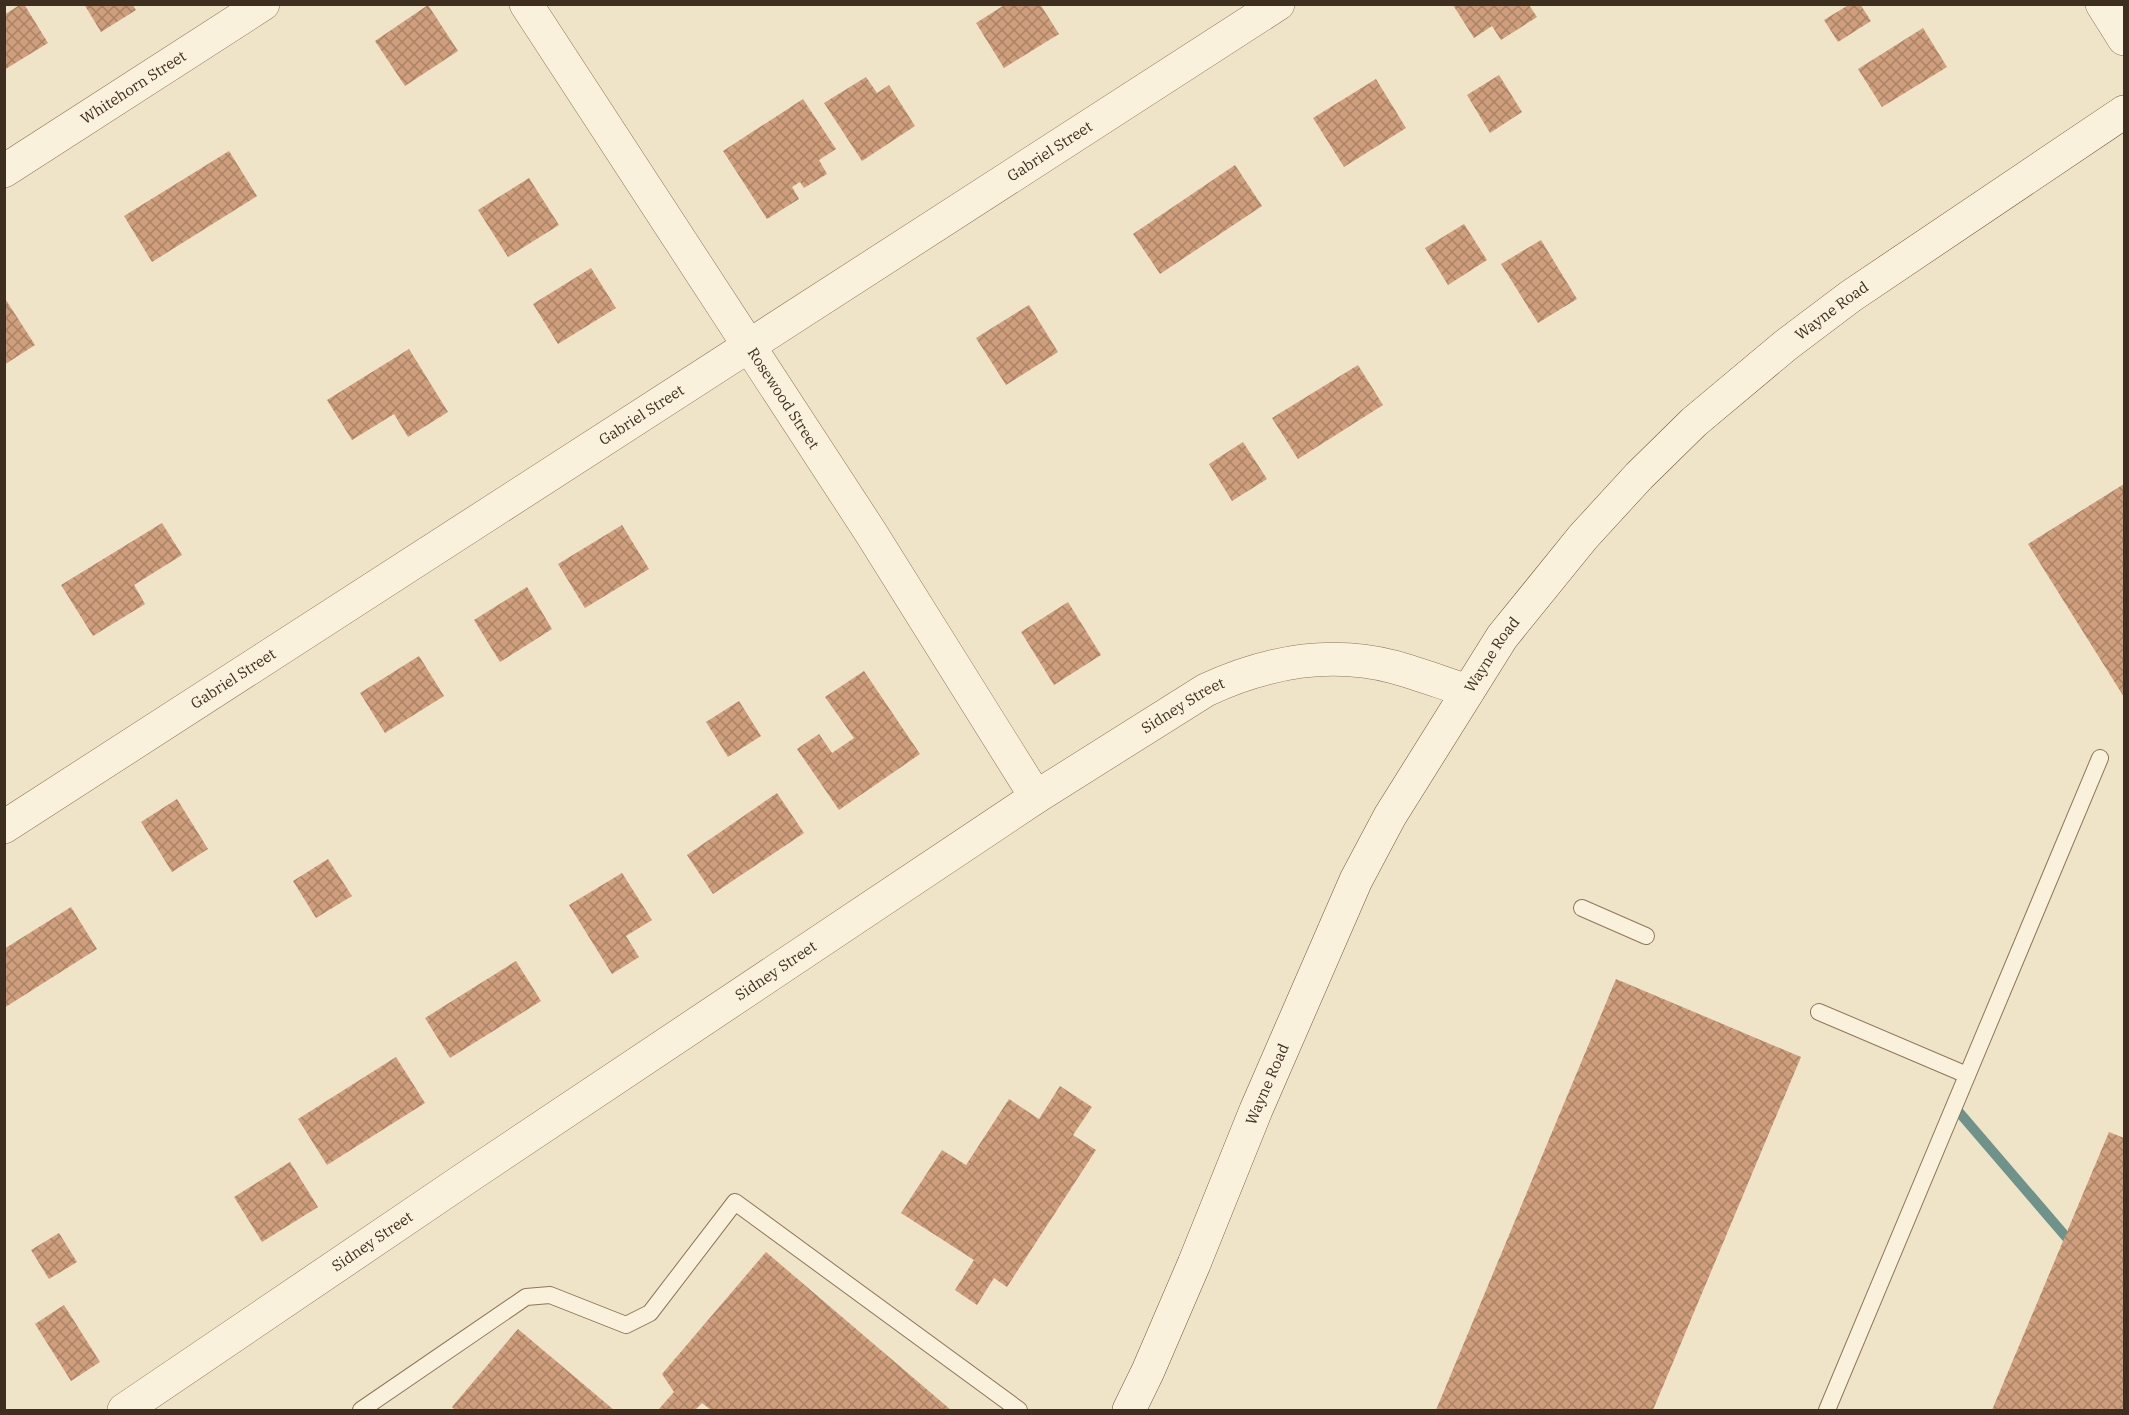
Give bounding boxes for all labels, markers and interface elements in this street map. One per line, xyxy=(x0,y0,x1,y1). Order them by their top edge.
street label: Whitehorn Street xyxy=(77,46,189,128)
street label: Gabriel Street xyxy=(1003,117,1096,185)
street label: Wayne Road xyxy=(1791,277,1872,344)
street label: Rosewood Street xyxy=(744,344,824,453)
street label: Gabriel Street xyxy=(595,380,687,449)
street label: Wayne Road xyxy=(1460,613,1523,696)
street label: Gabriel Street xyxy=(187,644,279,713)
street label: Sidney Street xyxy=(1137,673,1227,737)
street label: Sidney Street xyxy=(731,936,820,1004)
street label: Wayne Road xyxy=(1241,1040,1293,1127)
street label: Sidney Street xyxy=(328,1207,416,1275)

